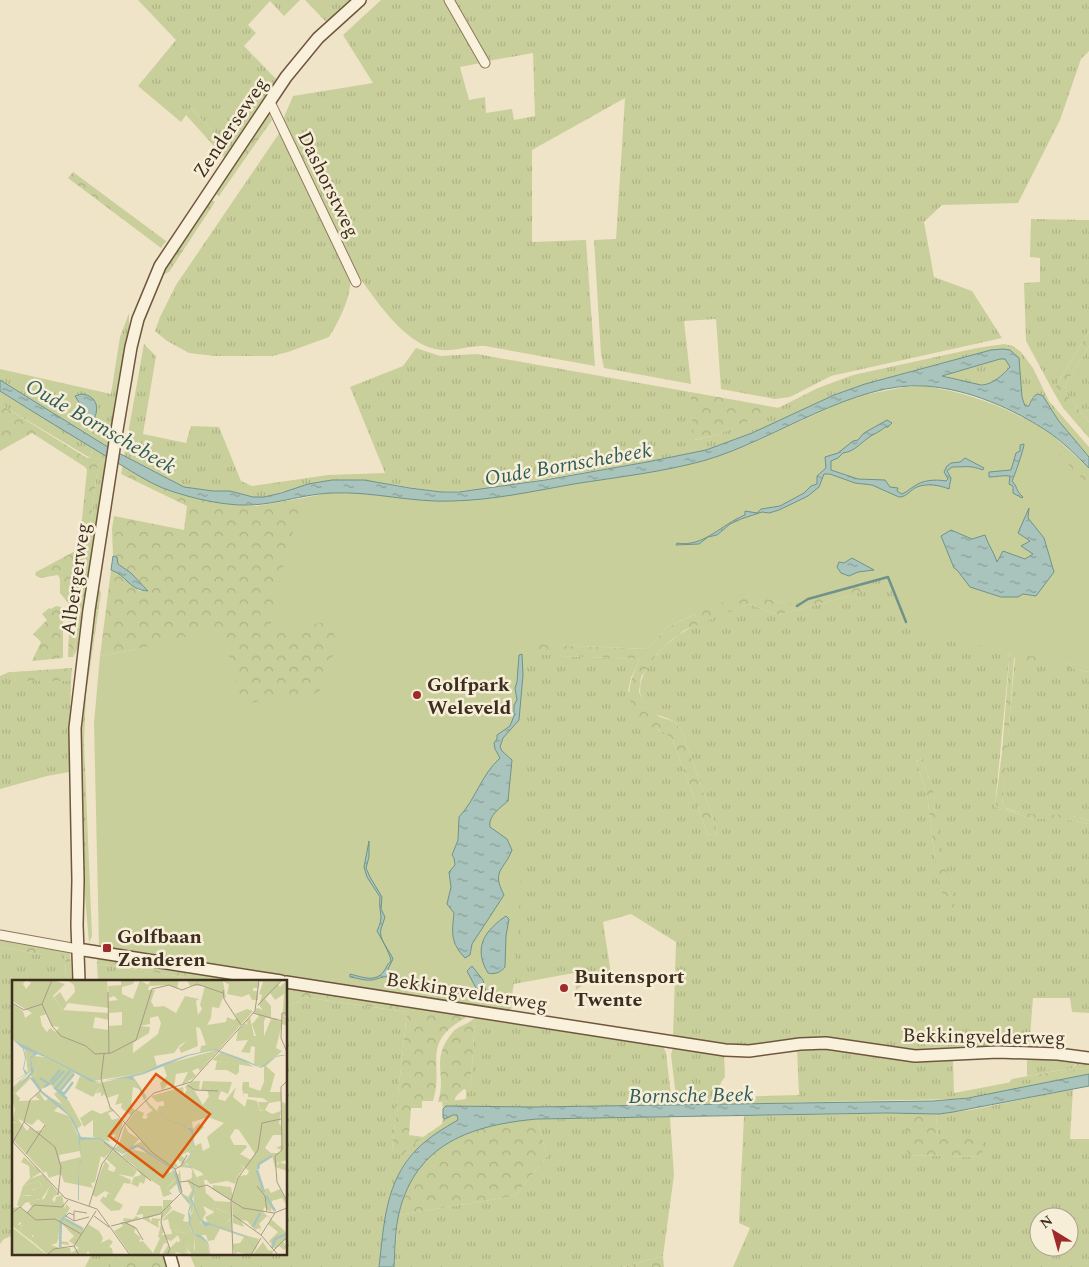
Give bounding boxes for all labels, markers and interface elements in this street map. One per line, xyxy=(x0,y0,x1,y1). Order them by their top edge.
street label: Zenderseweg xyxy=(186,71,276,184)
street label: Dashorstweg xyxy=(289,126,367,243)
water label: Oude Bornschebeek xyxy=(19,371,182,483)
water label: Oude Bornschebeek xyxy=(482,434,654,495)
street label: Albergerweg xyxy=(53,521,99,637)
place label: Golfpark Weleveld xyxy=(427,670,512,723)
marker: Golfpark Weleveld xyxy=(411,689,423,701)
place label: Golfbaan Zenderen xyxy=(117,922,206,975)
marker: Golfbaan Zenderen xyxy=(101,942,113,954)
place label: Buitensport Twente xyxy=(574,962,685,1015)
street label: Bekkingvelderweg xyxy=(384,964,550,1020)
inset map xyxy=(12,980,288,1254)
marker: Buitensport Twente xyxy=(558,982,570,994)
street label: Bekkingvelderweg xyxy=(902,1021,1066,1053)
water label: Bornsche Beek xyxy=(628,1079,754,1113)
north arrow xyxy=(1029,1207,1079,1257)
text: N xyxy=(1036,1210,1057,1234)

